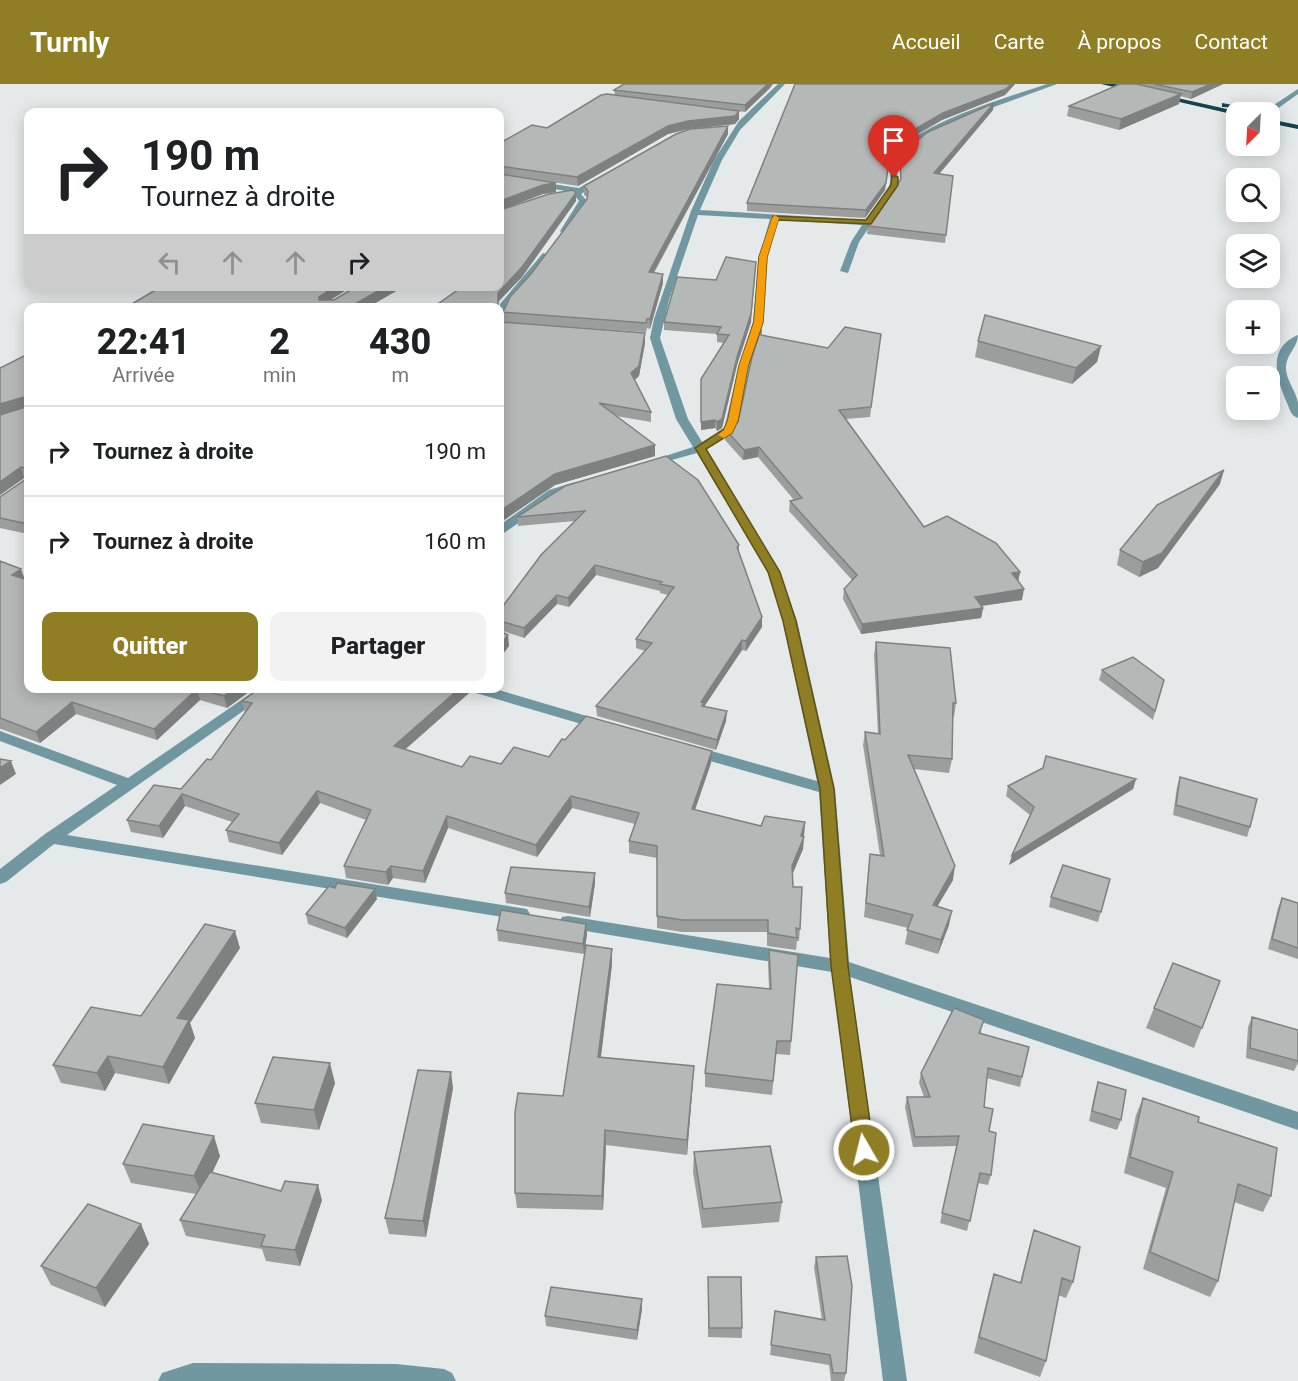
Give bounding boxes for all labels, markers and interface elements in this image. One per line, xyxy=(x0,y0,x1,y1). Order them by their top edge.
text: Turnly xyxy=(30,26,109,59)
text: Accueil xyxy=(892,30,961,54)
text: Carte xyxy=(994,30,1044,54)
text: À propos xyxy=(1077,30,1162,54)
text: Contact xyxy=(1195,30,1268,54)
north arrow xyxy=(1226,102,1280,156)
map controls xyxy=(1226,102,1280,420)
pin xyxy=(868,115,919,177)
icon: arrive xyxy=(877,124,910,157)
text: 190 m xyxy=(141,131,260,180)
icon: right xyxy=(42,132,120,210)
button: search xyxy=(1226,168,1280,222)
text: Tournez à droite xyxy=(141,181,335,213)
button: layers xyxy=(1226,234,1280,288)
icon: left xyxy=(153,246,186,279)
icon: ahead xyxy=(216,246,249,279)
icon: ahead xyxy=(279,246,312,279)
icon: right xyxy=(342,246,375,279)
button: + xyxy=(1226,300,1280,354)
text: 22:41 xyxy=(97,321,190,363)
text: 2 xyxy=(269,321,290,363)
text: 430 xyxy=(369,321,431,363)
text: Arrivée xyxy=(112,363,175,387)
text: min xyxy=(263,363,296,387)
text: m xyxy=(391,363,409,387)
button: − xyxy=(1226,366,1280,420)
icon: right xyxy=(42,435,75,468)
text: Tournez à droite xyxy=(93,439,253,464)
text: 190 m xyxy=(424,439,486,464)
icon: right xyxy=(42,525,75,558)
text: Tournez à droite xyxy=(93,529,253,554)
text: 160 m xyxy=(424,529,486,554)
button: Quitter xyxy=(42,612,258,681)
button: Partager xyxy=(270,612,486,681)
position arrow xyxy=(832,1118,896,1182)

